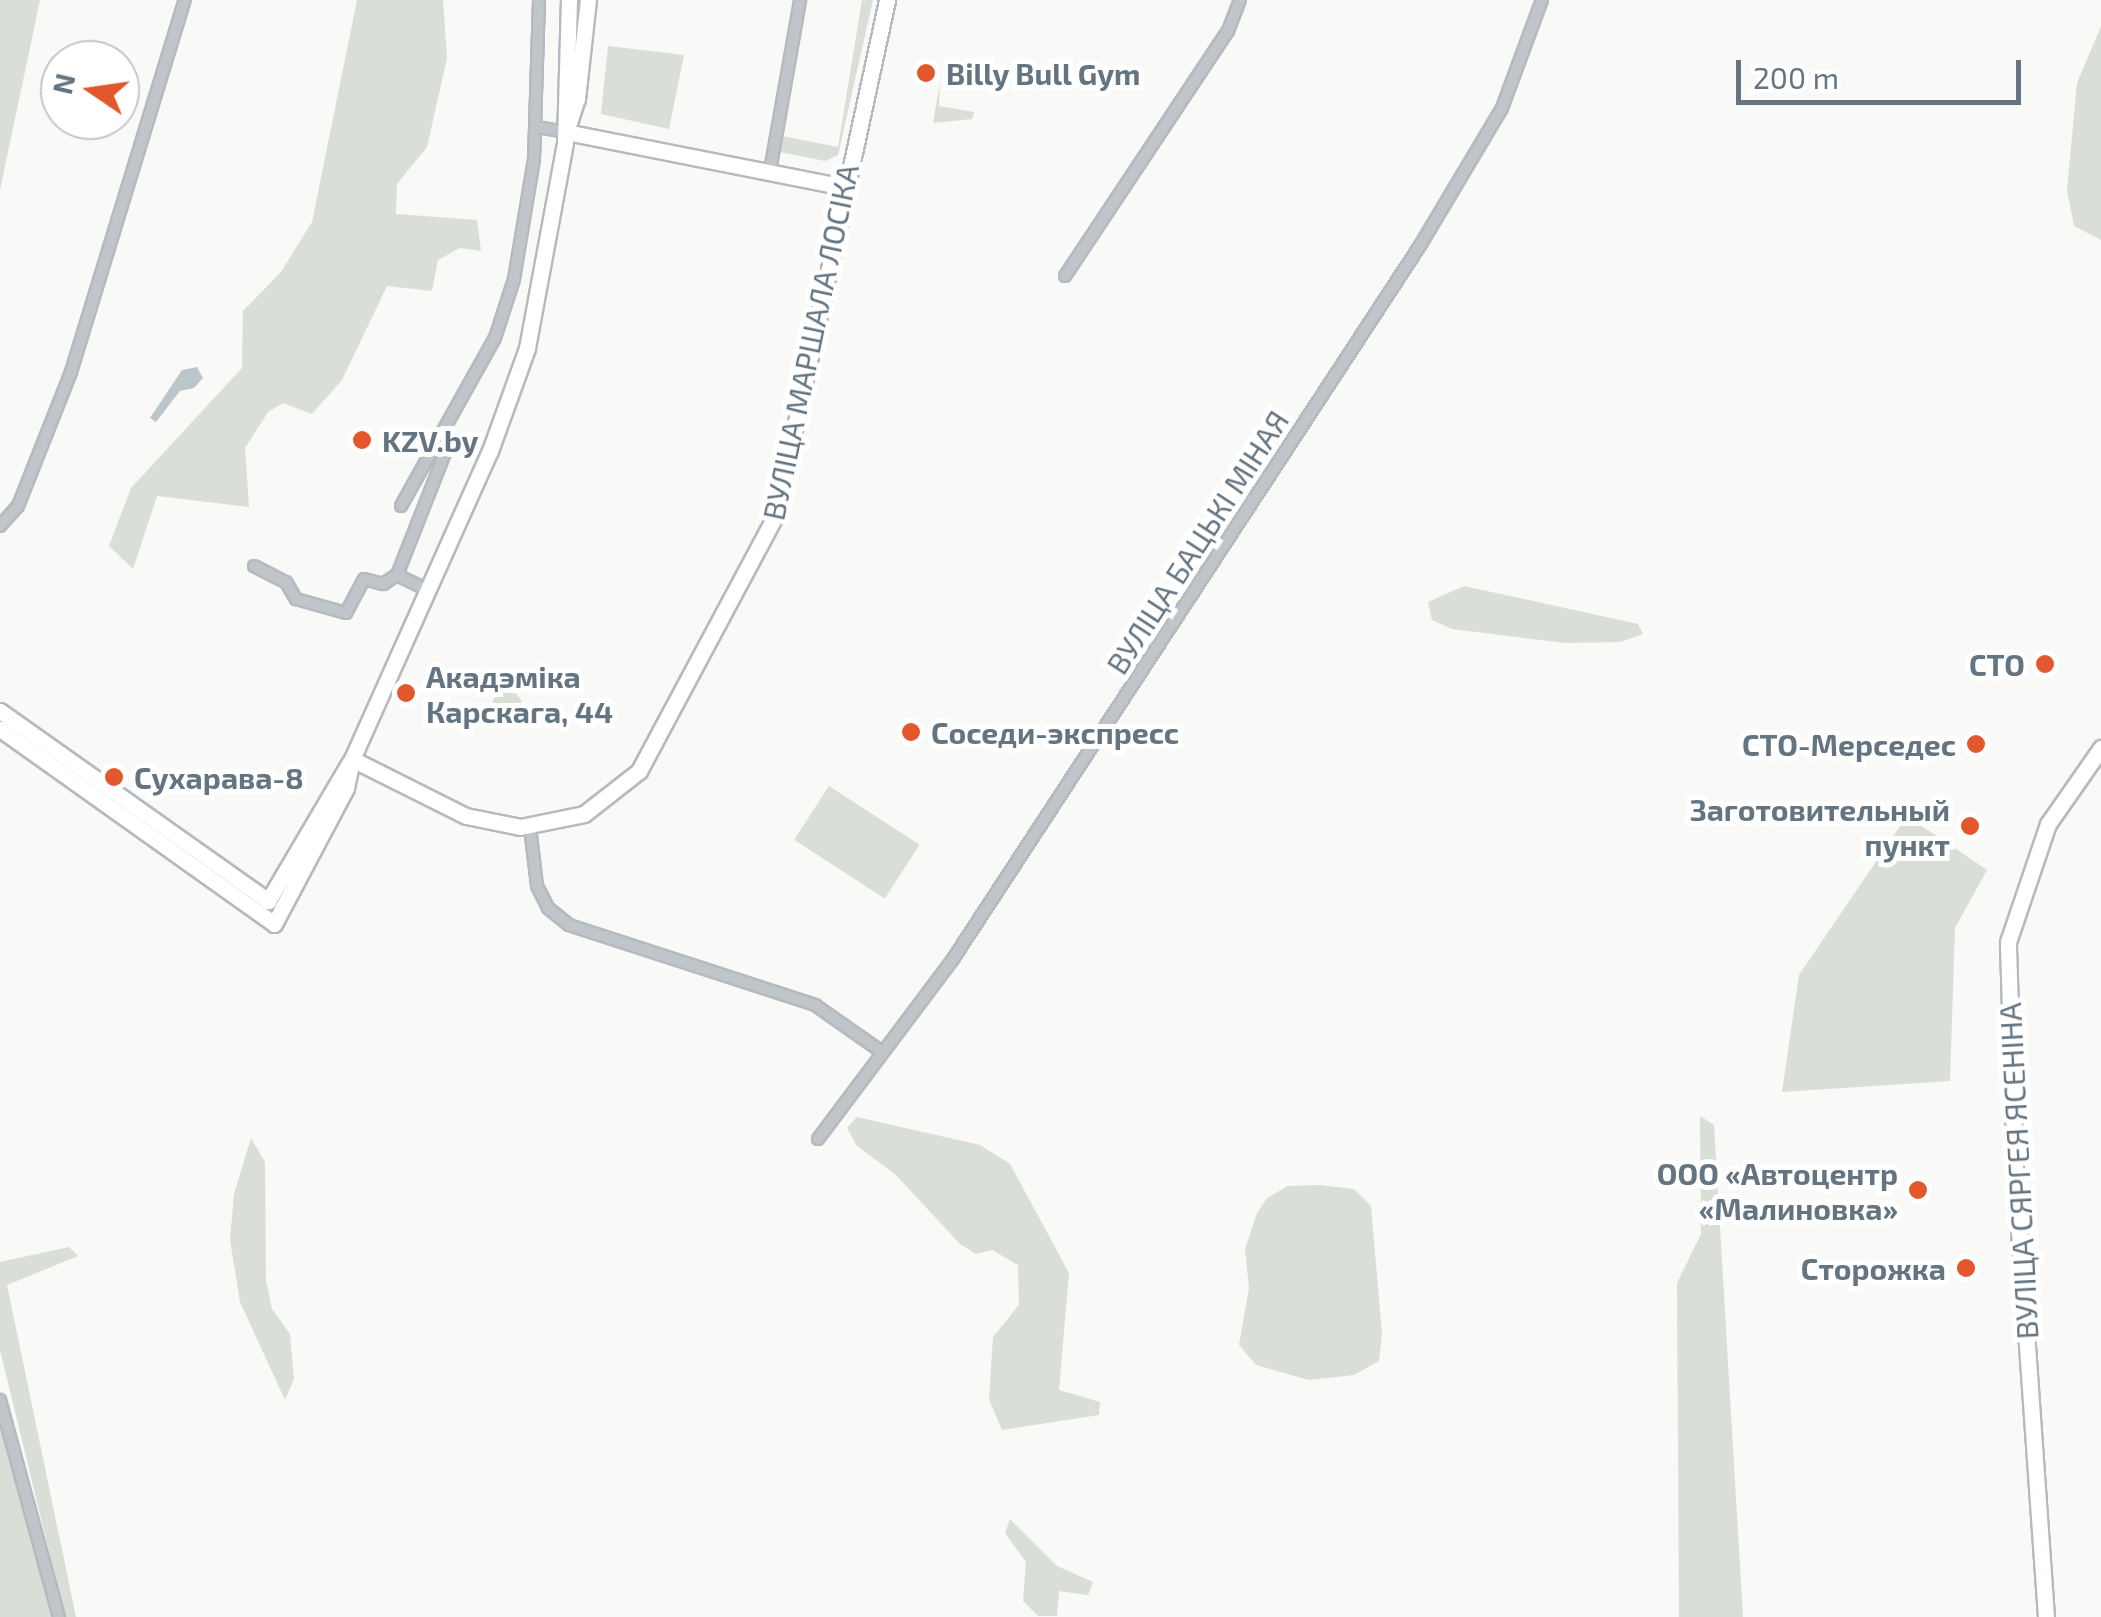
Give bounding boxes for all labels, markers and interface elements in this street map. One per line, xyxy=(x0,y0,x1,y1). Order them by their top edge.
north arrow xyxy=(40,40,140,140)
scale bar xyxy=(1741,40,2026,102)
place label: Billy Bull Gym xyxy=(946,55,1142,91)
text: 200 m xyxy=(1753,59,1839,95)
marker: Billy Bull Gym xyxy=(915,62,937,84)
text: N xyxy=(44,70,82,97)
street label: ВУЛІЦА МАРШАЛА ЛОСІКА xyxy=(755,161,865,523)
street label: ВУЛІЦА БАЦЬКІ МІНАЯ xyxy=(1098,404,1296,680)
place label: KZV.by xyxy=(382,422,478,458)
marker: KZV.by xyxy=(351,429,373,451)
place label: СТО xyxy=(1969,646,2025,682)
marker: СТО xyxy=(2034,653,2056,675)
place label: Акадэміка Карскага, 44 xyxy=(426,658,613,728)
marker: Акадэміка Карскага, 44 xyxy=(395,682,417,704)
place label: Соседи-экспресс xyxy=(931,714,1179,750)
marker: Соседи-экспресс xyxy=(900,721,922,743)
place label: СТО-Мерседес xyxy=(1742,726,1956,762)
marker: СТО-Мерседес xyxy=(1965,733,1987,755)
place label: Сухарава-8 xyxy=(134,759,304,795)
marker: Сухарава-8 xyxy=(103,766,125,788)
place label: Заготовительный пункт xyxy=(1690,791,1950,862)
marker: Заготовительный пункт xyxy=(1959,815,1981,837)
street label: ВУЛІЦА СЯРГЕЯ ЯСЕНІНА xyxy=(1991,1002,2045,1340)
place label: ООО «Автоцентр «Малиновка» xyxy=(1657,1155,1898,1226)
marker: ООО «Автоцентр «Малиновка» xyxy=(1907,1179,1929,1201)
place label: Сторожка xyxy=(1801,1250,1946,1286)
marker: Сторожка xyxy=(1955,1257,1977,1279)

